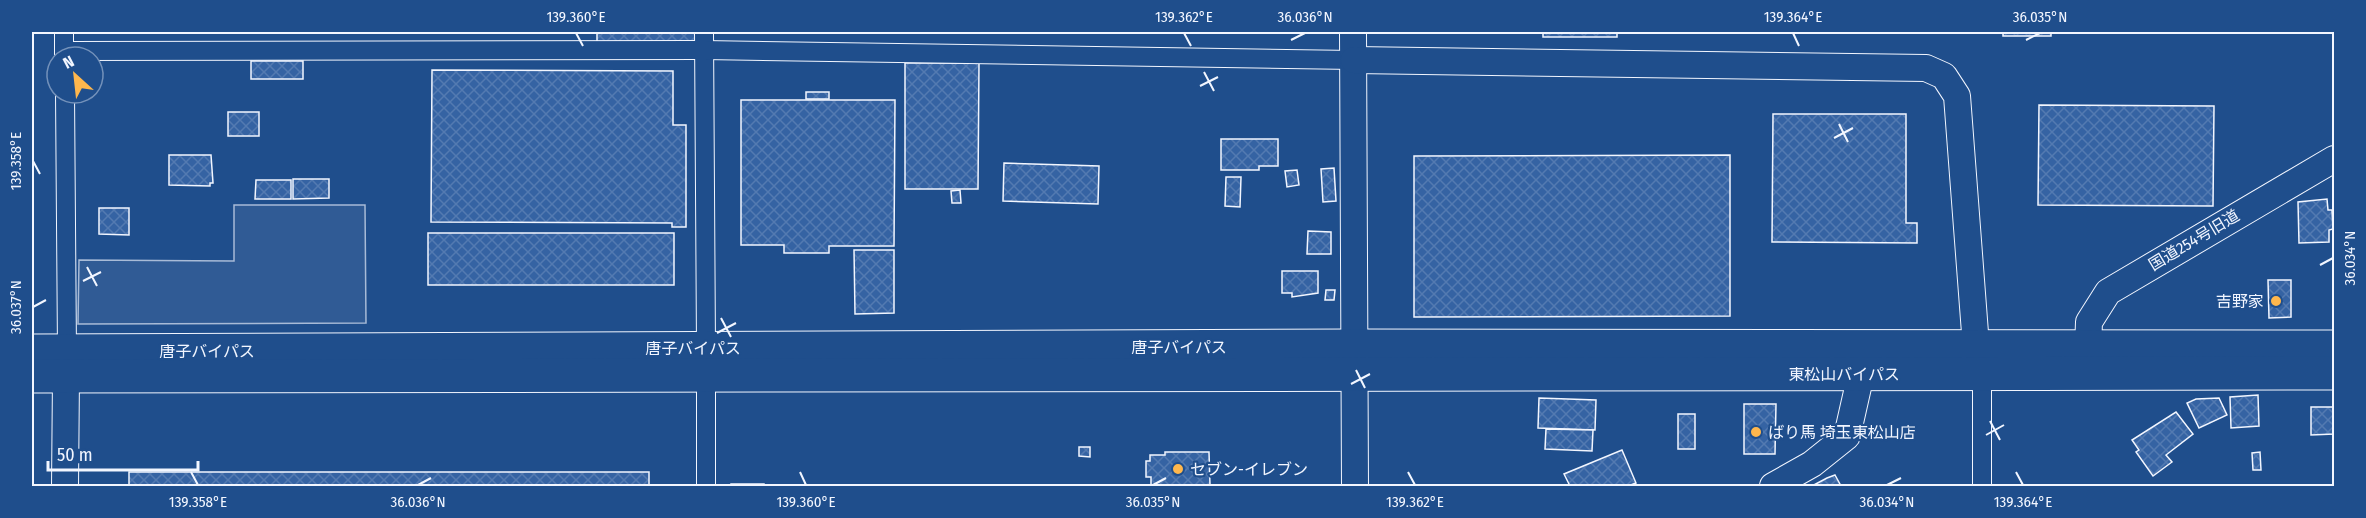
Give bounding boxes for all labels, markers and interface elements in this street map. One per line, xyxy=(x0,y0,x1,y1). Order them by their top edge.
text: 139.360°E xyxy=(546,8,606,26)
text: 139.362°E xyxy=(1155,8,1213,26)
text: 36.036°N xyxy=(1277,8,1333,26)
text: 139.364°E xyxy=(1764,8,1822,26)
text: 36.035°N xyxy=(2013,8,2067,26)
north arrow xyxy=(45,45,105,105)
text: N xyxy=(60,51,77,73)
text: 139.358°E xyxy=(7,132,25,190)
street label: 国道254号旧道 xyxy=(2145,206,2243,274)
text: 36.034°N xyxy=(2341,231,2359,285)
text: 36.037°N xyxy=(7,280,25,334)
place label: 吉野家 xyxy=(2216,292,2264,311)
marker: 吉野家 xyxy=(2269,294,2283,308)
street label: 唐子バイパス xyxy=(1131,338,1227,357)
street label: 唐子バイパス xyxy=(645,339,741,358)
street label: 唐子バイパス xyxy=(159,342,255,361)
street label: 東松山バイパス xyxy=(1788,365,1900,384)
place label: ばり馬 埼玉東松山店 xyxy=(1768,423,1916,442)
marker: ばり馬 埼玉東松山店 xyxy=(1749,425,1763,439)
scale bar xyxy=(48,434,198,472)
text: 50 m xyxy=(57,444,93,466)
place label: セブン-イレブン xyxy=(1190,460,1308,479)
marker: セブン-イレブン xyxy=(1171,462,1185,476)
text: 139.358°E xyxy=(169,493,227,511)
text: 36.036°N xyxy=(390,493,446,511)
text: 139.360°E xyxy=(776,493,836,511)
text: 36.035°N xyxy=(1126,493,1180,511)
text: 139.362°E xyxy=(1386,493,1444,511)
text: 36.034°N xyxy=(1860,493,1914,511)
text: 139.364°E xyxy=(1994,493,2052,511)

